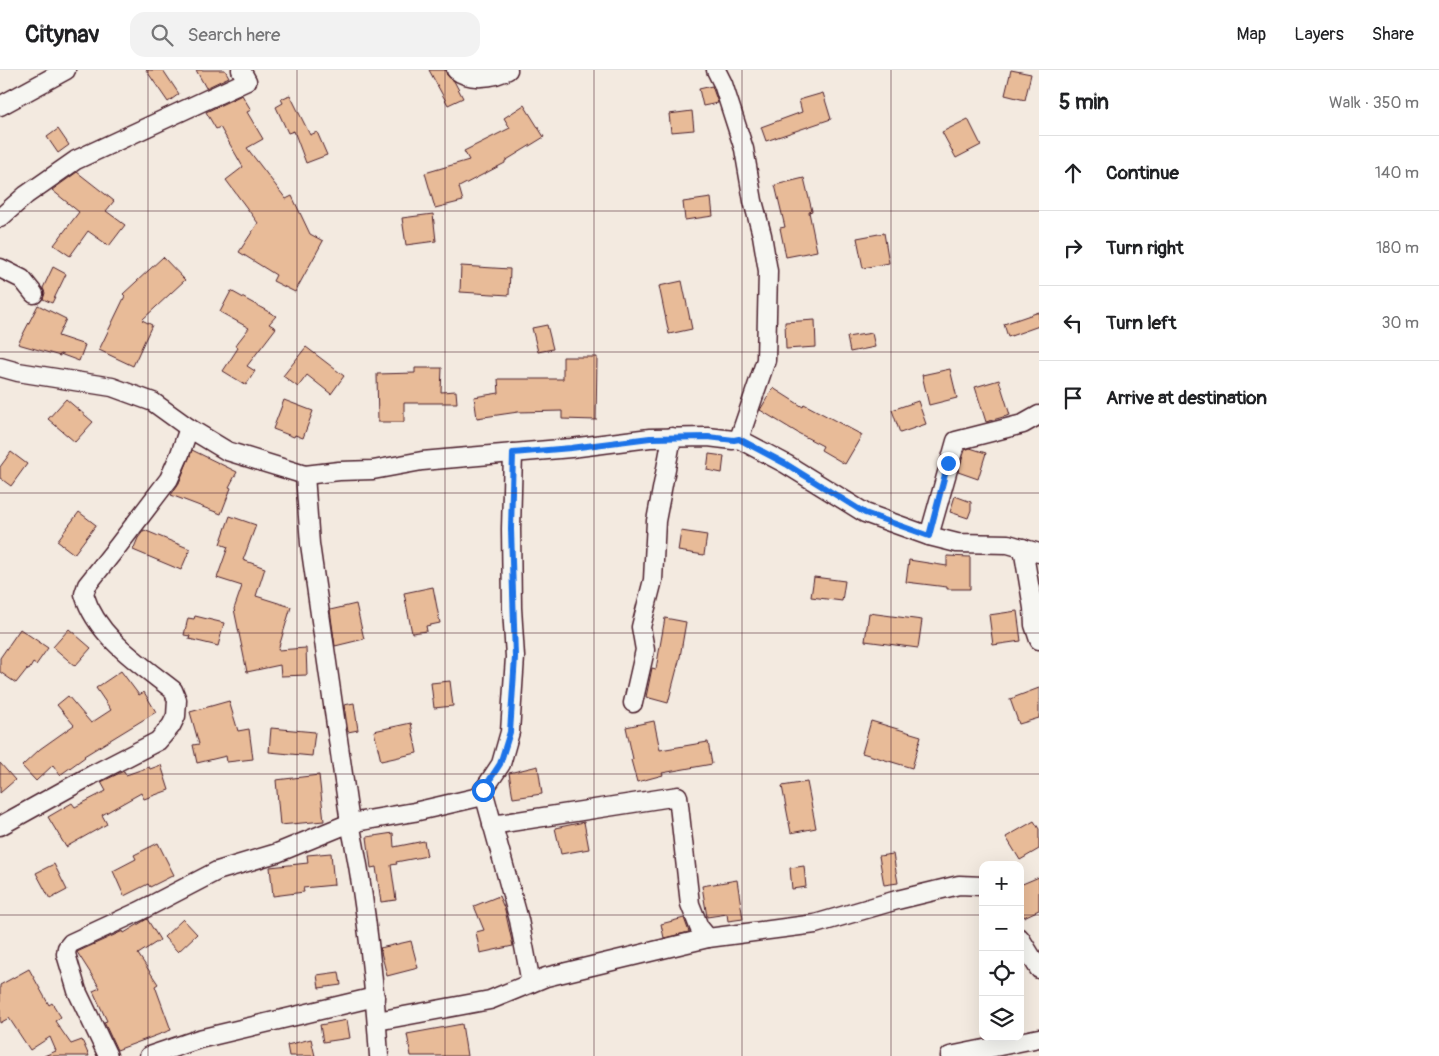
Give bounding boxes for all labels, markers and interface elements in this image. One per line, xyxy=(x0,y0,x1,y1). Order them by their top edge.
search box xyxy=(130,12,480,57)
text: Citynav xyxy=(25,20,100,49)
icon: search xyxy=(148,21,176,49)
text: Search here xyxy=(188,23,280,47)
text: Map xyxy=(1237,23,1266,46)
text: Layers xyxy=(1294,23,1344,46)
text: Share xyxy=(1372,23,1414,46)
text: 5 min xyxy=(1059,89,1109,116)
text: Walk · 350 m xyxy=(1329,93,1419,113)
icon: ahead xyxy=(1059,159,1087,187)
text: Continue xyxy=(1106,161,1179,185)
text: 140 m xyxy=(1375,163,1419,183)
icon: right xyxy=(1059,234,1087,262)
text: Turn right xyxy=(1106,236,1184,260)
text: 180 m xyxy=(1376,238,1419,258)
icon: left xyxy=(1059,309,1087,337)
text: Turn left xyxy=(1106,311,1176,335)
text: 30 m xyxy=(1381,313,1419,333)
icon: arrive xyxy=(1059,384,1087,412)
text: Arrive at destination xyxy=(1106,386,1267,410)
route end xyxy=(937,452,960,475)
route start xyxy=(472,779,495,802)
map controls xyxy=(979,861,1024,1041)
button: + xyxy=(979,861,1024,906)
button: − xyxy=(979,906,1024,951)
button: locate xyxy=(979,951,1024,996)
button: layers xyxy=(979,996,1024,1041)

